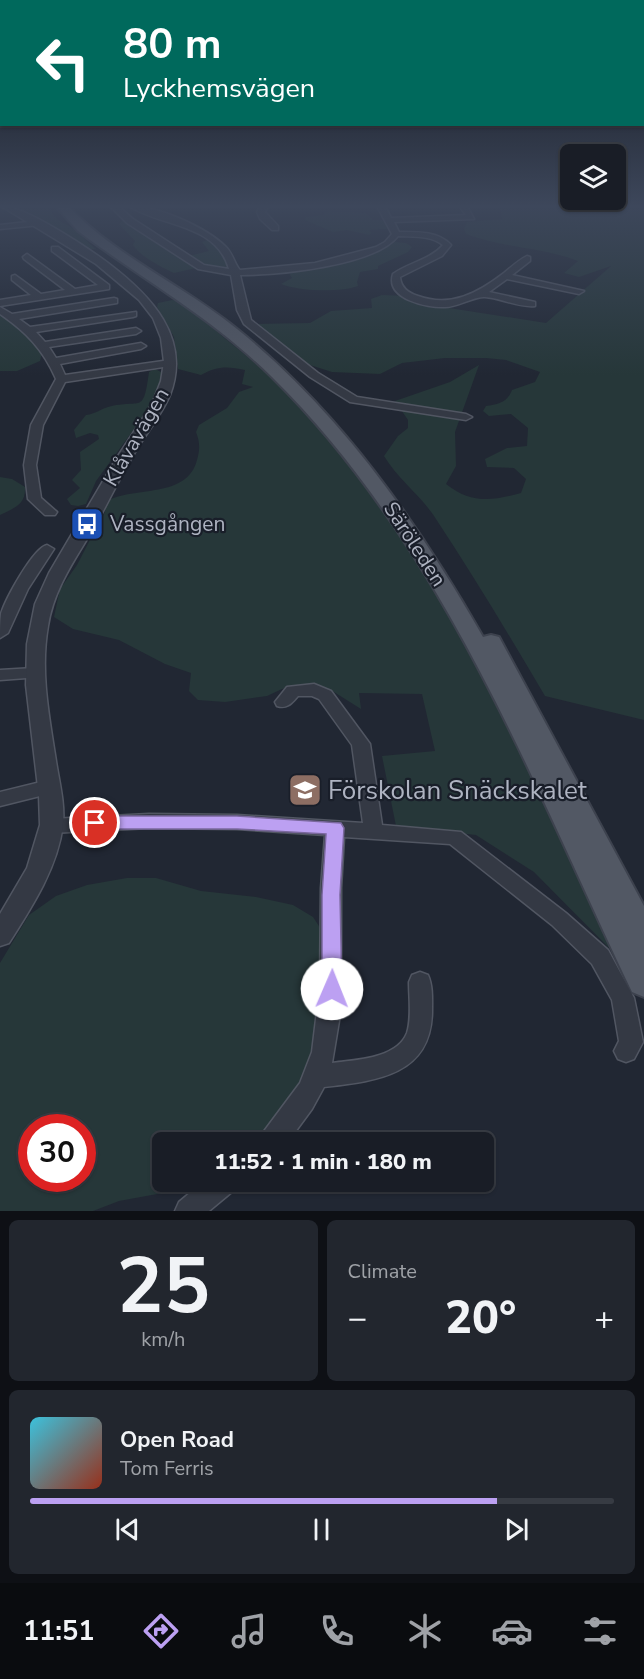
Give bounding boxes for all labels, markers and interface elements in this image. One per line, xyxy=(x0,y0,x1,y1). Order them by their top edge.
text: 80 m xyxy=(123,16,222,73)
icon: left xyxy=(24,24,102,102)
text: Lyckhemsvägen xyxy=(123,70,315,107)
map controls xyxy=(560,144,626,210)
button: layers xyxy=(560,144,626,210)
street label: Klåvavägen xyxy=(97,383,175,491)
street label: Säröleden xyxy=(377,496,453,592)
bus stop icon: Vassgången xyxy=(69,506,105,542)
place label: Vassgången xyxy=(109,510,225,538)
school or university icon: Förskolan Snäckskalet xyxy=(287,772,323,808)
place label: Förskolan Snäckskalet xyxy=(328,773,588,808)
pin xyxy=(69,797,120,848)
icon: arrive xyxy=(78,806,111,839)
position arrow xyxy=(300,957,364,1021)
speed limit sign: 30 xyxy=(18,1114,96,1192)
text: 11:52 · 1 min · 180 m xyxy=(214,1147,432,1177)
text: 25 xyxy=(116,1233,210,1340)
text: Climate xyxy=(348,1258,417,1285)
text: 20° xyxy=(445,1288,516,1349)
text: − xyxy=(348,1296,367,1341)
text: + xyxy=(594,1296,614,1341)
text: km/h xyxy=(141,1326,185,1353)
text: Open Road xyxy=(120,1425,234,1455)
text: Tom Ferris xyxy=(120,1455,214,1482)
icon: previous xyxy=(111,1513,144,1546)
icon: pause xyxy=(305,1513,338,1546)
icon: next xyxy=(500,1513,533,1546)
icon: directions xyxy=(140,1610,182,1652)
icon: music xyxy=(228,1610,270,1652)
icon: phone xyxy=(316,1610,358,1652)
icon: climate xyxy=(404,1610,446,1652)
icon: car xyxy=(491,1610,533,1652)
icon: filters xyxy=(579,1610,621,1652)
text: 11:51 xyxy=(23,1613,94,1650)

